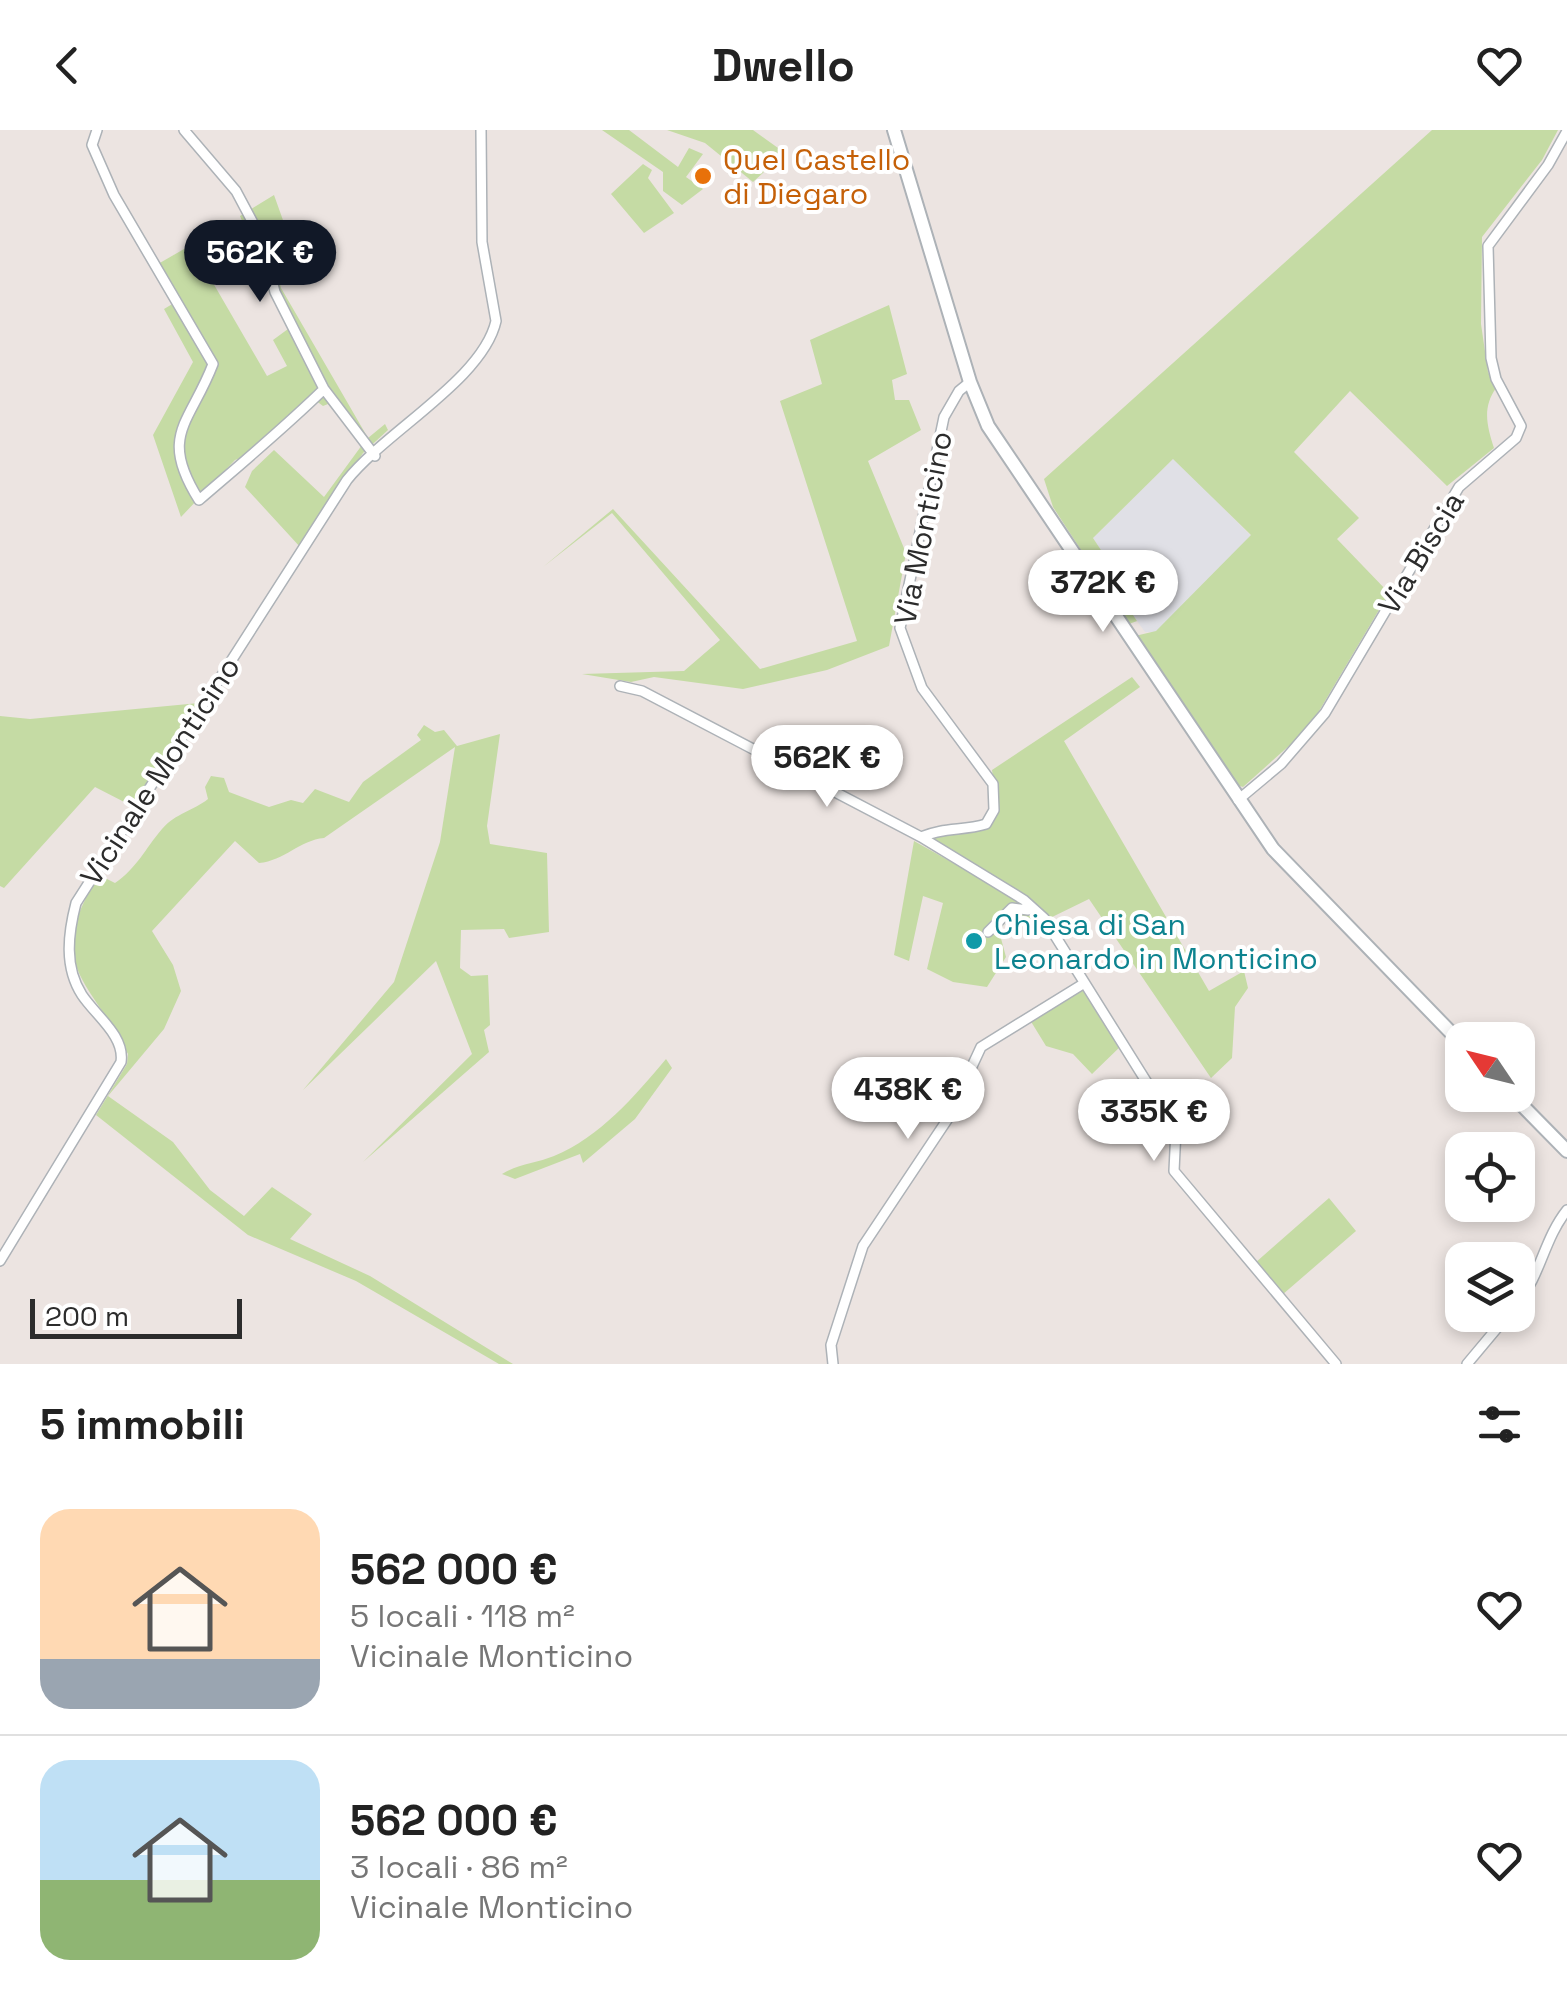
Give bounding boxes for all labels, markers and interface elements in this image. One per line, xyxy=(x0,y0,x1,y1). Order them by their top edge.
text: Dwello xyxy=(712,37,855,94)
icon: back xyxy=(40,38,95,93)
icon: heart xyxy=(1472,38,1527,93)
place label: Quel Castello di Diegaro xyxy=(723,140,910,213)
marker: Quel Castello di Diegaro xyxy=(692,165,714,187)
pin: 562K € xyxy=(179,220,341,305)
text: 562K € xyxy=(206,232,314,272)
street label: Via Monticino xyxy=(885,428,961,628)
street label: Via Biscia xyxy=(1369,484,1473,622)
pin: 372K € xyxy=(1022,550,1184,635)
text: 372K € xyxy=(1050,562,1156,602)
street label: Vicinale Monticino xyxy=(71,649,249,893)
pin: 562K € xyxy=(746,725,908,810)
text: 562K € xyxy=(773,737,881,777)
place label: Chiesa di San Leonardo in Monticino xyxy=(994,905,1318,978)
marker: Chiesa di San Leonardo in Monticino xyxy=(963,930,985,952)
north arrow xyxy=(1445,1022,1535,1112)
map controls xyxy=(1445,1022,1535,1332)
pin: 438K € xyxy=(827,1057,989,1142)
text: 438K € xyxy=(854,1069,962,1109)
pin: 335K € xyxy=(1073,1079,1235,1164)
text: 335K € xyxy=(1100,1091,1208,1131)
button: locate xyxy=(1445,1132,1535,1222)
button: layers xyxy=(1445,1242,1535,1332)
scale bar xyxy=(30,1294,242,1338)
text: 200 m xyxy=(45,1298,129,1334)
icon: filters xyxy=(1472,1397,1527,1452)
text: 5 immobili xyxy=(40,1398,245,1451)
text: 562 000 € xyxy=(350,1543,557,1596)
icon: home xyxy=(120,1549,240,1669)
icon: heart xyxy=(1472,1582,1527,1637)
text: 5 locali · 118 m² xyxy=(350,1596,575,1636)
text: Vicinale Monticino xyxy=(350,1636,633,1676)
text: 562 000 € xyxy=(350,1794,557,1847)
icon: home xyxy=(120,1800,240,1920)
icon: heart xyxy=(1472,1833,1527,1888)
text: 3 locali · 86 m² xyxy=(350,1847,568,1887)
text: Vicinale Monticino xyxy=(350,1887,633,1927)

